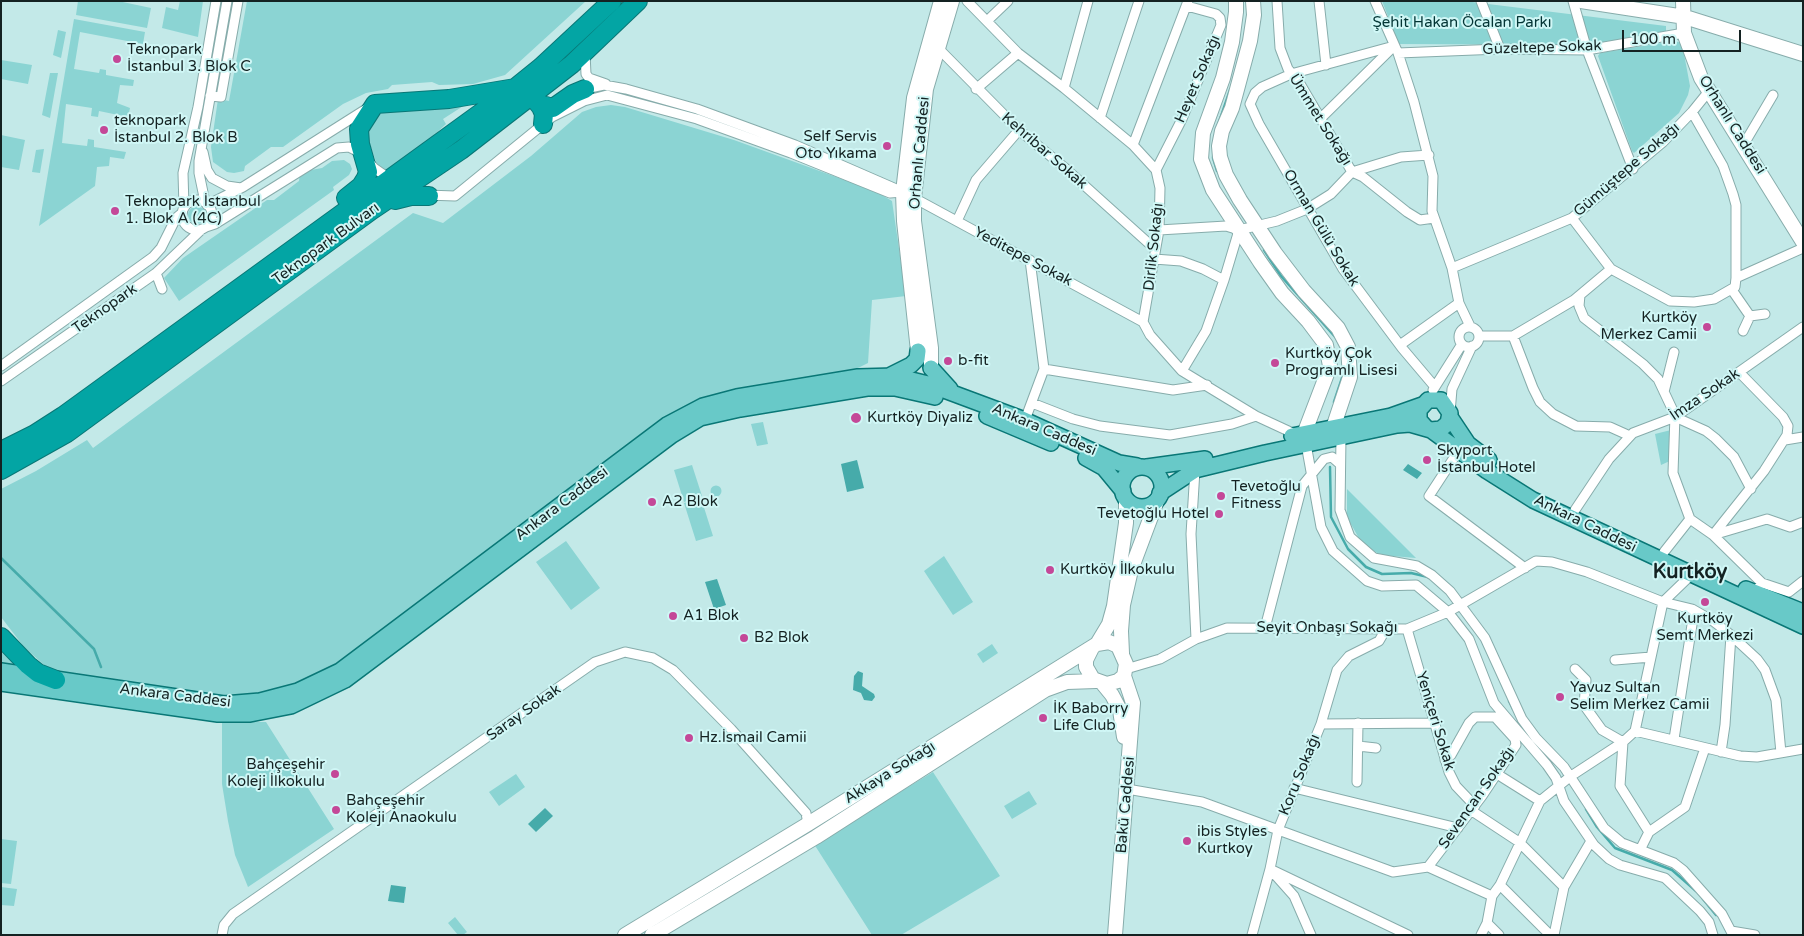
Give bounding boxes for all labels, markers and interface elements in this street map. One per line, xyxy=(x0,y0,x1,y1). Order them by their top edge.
park label: Şehit Hakan Öcalan Parkı xyxy=(1373,14,1551,32)
scale bar xyxy=(1624,20,1743,52)
text: 100 m xyxy=(1630,30,1676,48)
street label: Heyet Sokağı xyxy=(1171,32,1225,126)
street label: Güzeltepe Sokak xyxy=(1482,37,1602,59)
place label: Teknopark İstanbul 3. Blok C xyxy=(127,41,251,76)
marker: Teknopark İstanbul 3. Blok C xyxy=(111,53,123,65)
street label: Ümmet Sokağı xyxy=(1285,71,1355,169)
street label: Orhanlı Caddesi xyxy=(1694,72,1770,178)
street label: Orhanlı Caddesi xyxy=(906,96,934,210)
street label: Kehribar Sokak xyxy=(997,109,1091,193)
place label: teknopark İstanbul 2. Blok B xyxy=(114,112,238,147)
street label: Gümüştepe Sokağı xyxy=(1570,119,1684,221)
marker: teknopark İstanbul 2. Blok B xyxy=(98,124,110,136)
place label: Self Servis Oto Yıkama xyxy=(795,128,877,163)
marker: Self Servis Oto Yıkama xyxy=(881,140,893,152)
street label: Orman Gülü Sokak xyxy=(1279,166,1363,290)
place label: Teknopark İstanbul 1. Blok A (4C) xyxy=(125,193,261,228)
street label: Teknopark Bulvarı xyxy=(269,199,383,289)
street label: Dirlik Sokağı xyxy=(1140,202,1168,292)
marker: Teknopark İstanbul 1. Blok A (4C) xyxy=(109,205,121,217)
street label: Yeditepe Sokak xyxy=(971,223,1075,291)
street label: Teknopark xyxy=(69,280,141,338)
place label: Kurtköy Merkez Camii xyxy=(1600,309,1697,344)
marker: Kurtköy Merkez Camii xyxy=(1701,321,1713,333)
place label: Kurtköy Çok Programlı Lisesi xyxy=(1285,345,1397,380)
place label: b-fit xyxy=(958,352,989,370)
marker: b-fit xyxy=(942,355,954,367)
marker: Kurtköy Çok Programlı Lisesi xyxy=(1269,357,1281,369)
street label: İmza Sokak xyxy=(1667,365,1743,425)
street label: Ankara Caddesi xyxy=(989,400,1099,460)
place label: Kurtköy Diyaliz xyxy=(867,409,973,427)
marker: Kurtköy Diyaliz xyxy=(849,411,863,425)
place label: Skyport İstanbul Hotel xyxy=(1437,442,1536,477)
marker: Skyport İstanbul Hotel xyxy=(1421,454,1433,466)
street label: Ankara Caddesi xyxy=(512,463,612,545)
place label: Tevetoğlu Fitness xyxy=(1231,478,1301,513)
marker: Tevetoğlu Fitness xyxy=(1215,490,1227,502)
street label: Ankara Caddesi xyxy=(1531,491,1639,557)
place label: A2 Blok xyxy=(662,493,718,511)
marker: A2 Blok xyxy=(646,496,658,508)
place label: Tevetoğlu Hotel xyxy=(1097,505,1209,523)
marker: Tevetoğlu Hotel xyxy=(1213,508,1225,520)
place label: Kurtköy İlkokulu xyxy=(1060,561,1175,579)
district label: Kurtköy xyxy=(1653,561,1727,585)
marker: Kurtköy İlkokulu xyxy=(1044,564,1056,576)
marker: Kurtköy Semt Merkezi xyxy=(1699,596,1711,608)
place label: A1 Blok xyxy=(683,607,739,625)
marker: A1 Blok xyxy=(667,610,679,622)
place label: Kurtköy Semt Merkezi xyxy=(1656,610,1754,645)
street label: Seyit Onbaşı Sokağı xyxy=(1257,619,1397,637)
place label: B2 Blok xyxy=(754,629,809,647)
marker: B2 Blok xyxy=(738,632,750,644)
street label: Yeniçeri Sokak xyxy=(1411,669,1459,773)
place label: Yavuz Sultan Selim Merkez Camii xyxy=(1570,679,1709,714)
street label: Ankara Caddesi xyxy=(118,680,232,712)
street label: Saray Sokak xyxy=(483,681,565,745)
marker: Yavuz Sultan Selim Merkez Camii xyxy=(1554,691,1566,703)
place label: İK Baborry Life Club xyxy=(1053,700,1128,735)
marker: İK Baborry Life Club xyxy=(1037,712,1049,724)
place label: Hz.İsmail Camii xyxy=(699,729,807,747)
marker: Hz.İsmail Camii xyxy=(683,732,695,744)
street label: Koru Sokağı xyxy=(1276,732,1324,818)
street label: Akkaya Sokağı xyxy=(841,738,939,808)
street label: Sevencan Sokağı xyxy=(1435,743,1519,853)
place label: Bahçeşehir Koleji İlkokulu xyxy=(227,756,325,791)
street label: Bakü Caddesi xyxy=(1113,756,1139,854)
marker: Bahçeşehir Koleji İlkokulu xyxy=(329,768,341,780)
place label: Bahçeşehir Koleji Anaokulu xyxy=(346,792,457,827)
marker: Bahçeşehir Koleji Anaokulu xyxy=(330,804,342,816)
place label: ibis Styles Kurtkoy xyxy=(1197,823,1267,858)
marker: ibis Styles Kurtkoy xyxy=(1181,835,1193,847)

